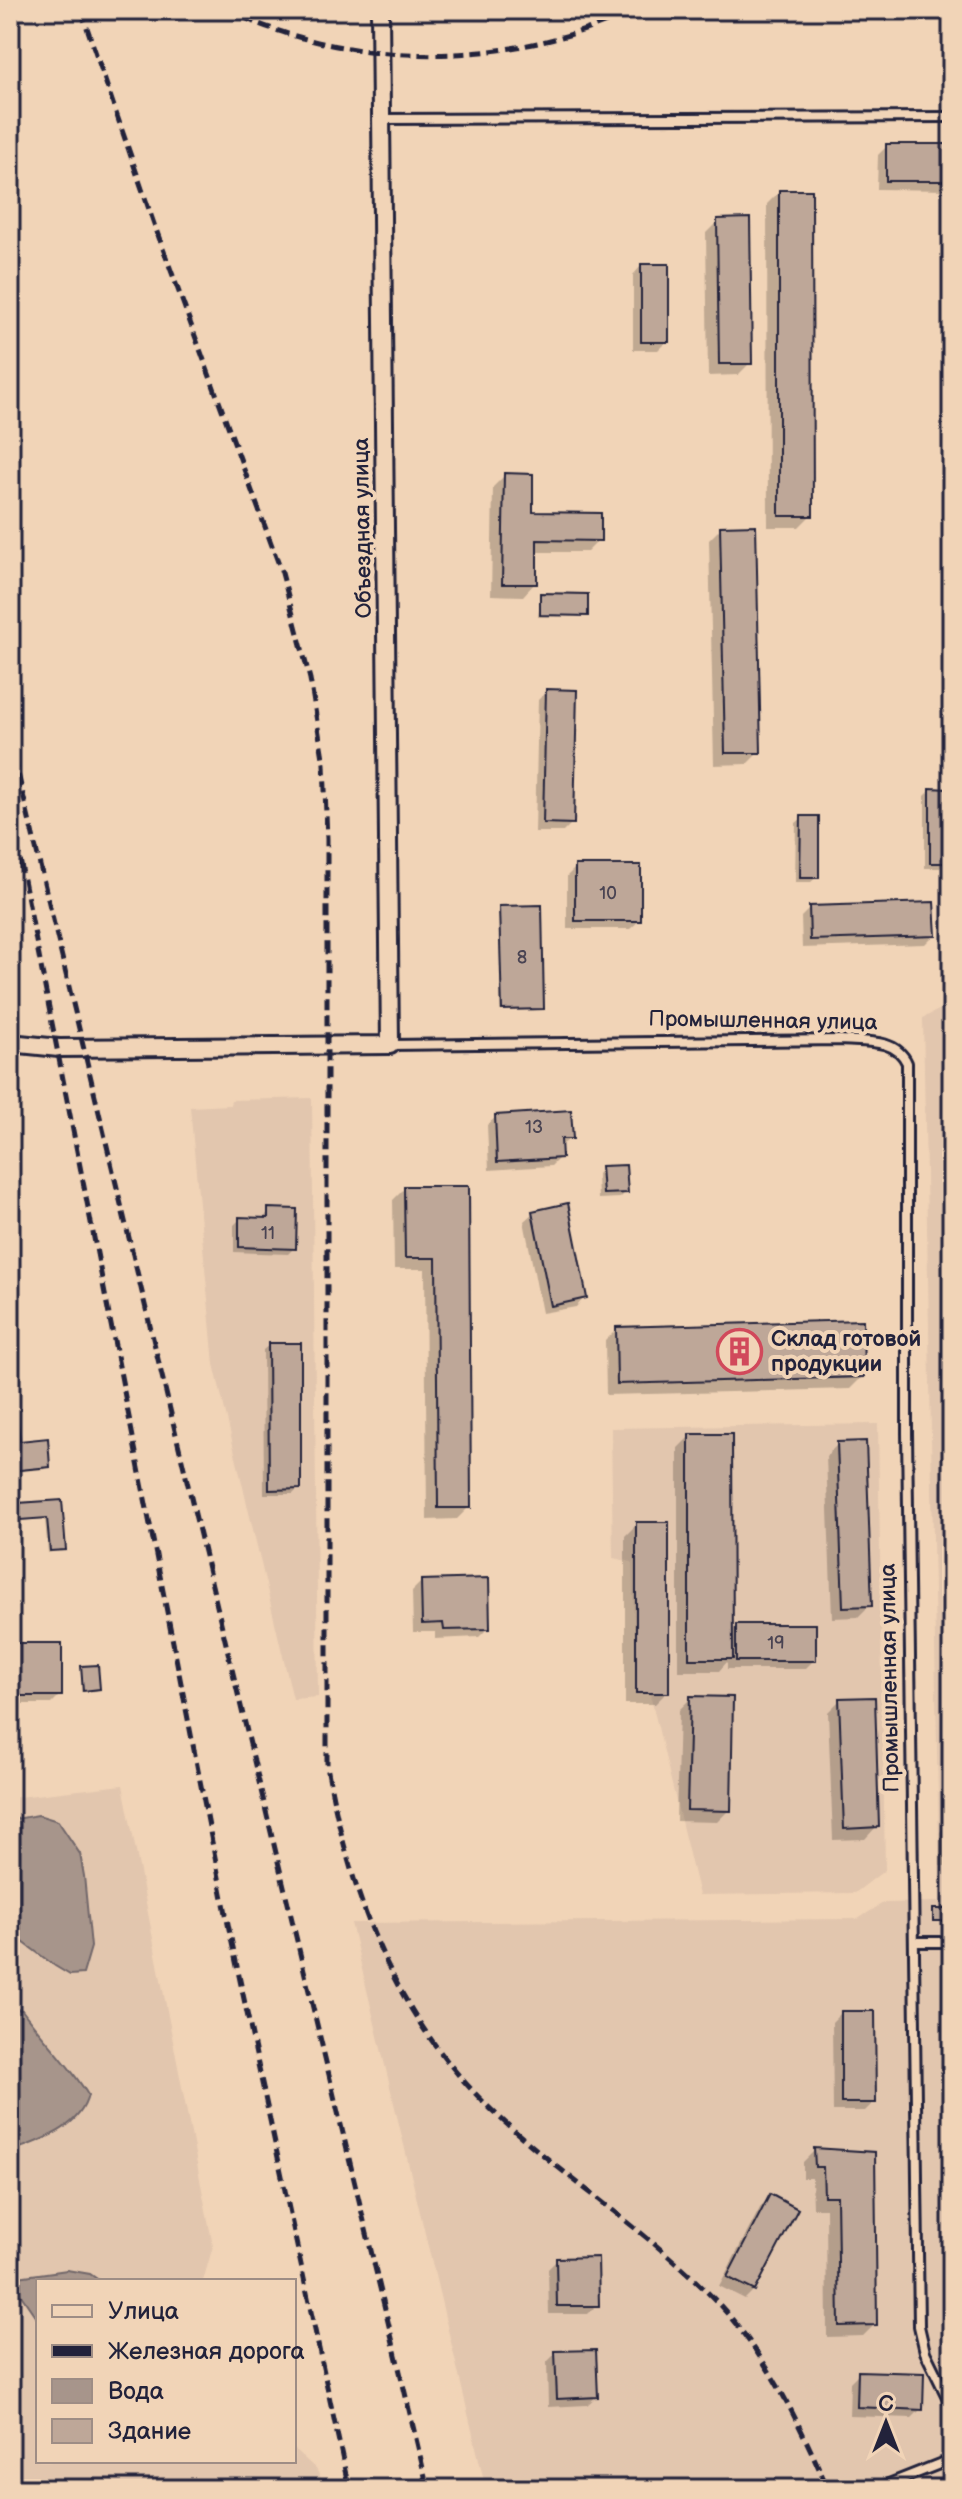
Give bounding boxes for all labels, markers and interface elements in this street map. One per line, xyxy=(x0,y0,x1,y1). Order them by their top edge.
street label: Объездная улица xyxy=(348,437,378,619)
house number: 10 xyxy=(599,883,617,904)
house number: 8 xyxy=(517,947,527,968)
street label: Промышленная улица xyxy=(648,1006,878,1036)
house number: 13 xyxy=(525,1117,543,1138)
house number: 11 xyxy=(261,1223,275,1244)
place label: Склад готовой продукции xyxy=(771,1326,921,1378)
building icon: Склад готовой продукции xyxy=(716,1328,764,1376)
street label: Промышленная улица xyxy=(875,1563,905,1793)
house number: 19 xyxy=(767,1633,785,1654)
legend xyxy=(36,2279,296,2463)
text: Улица xyxy=(108,2297,179,2326)
text: Железная дорога xyxy=(108,2337,305,2366)
text: Вода xyxy=(108,2377,164,2406)
north arrow xyxy=(846,2383,926,2463)
text: С xyxy=(878,2391,894,2418)
text: Здание xyxy=(108,2417,191,2446)

